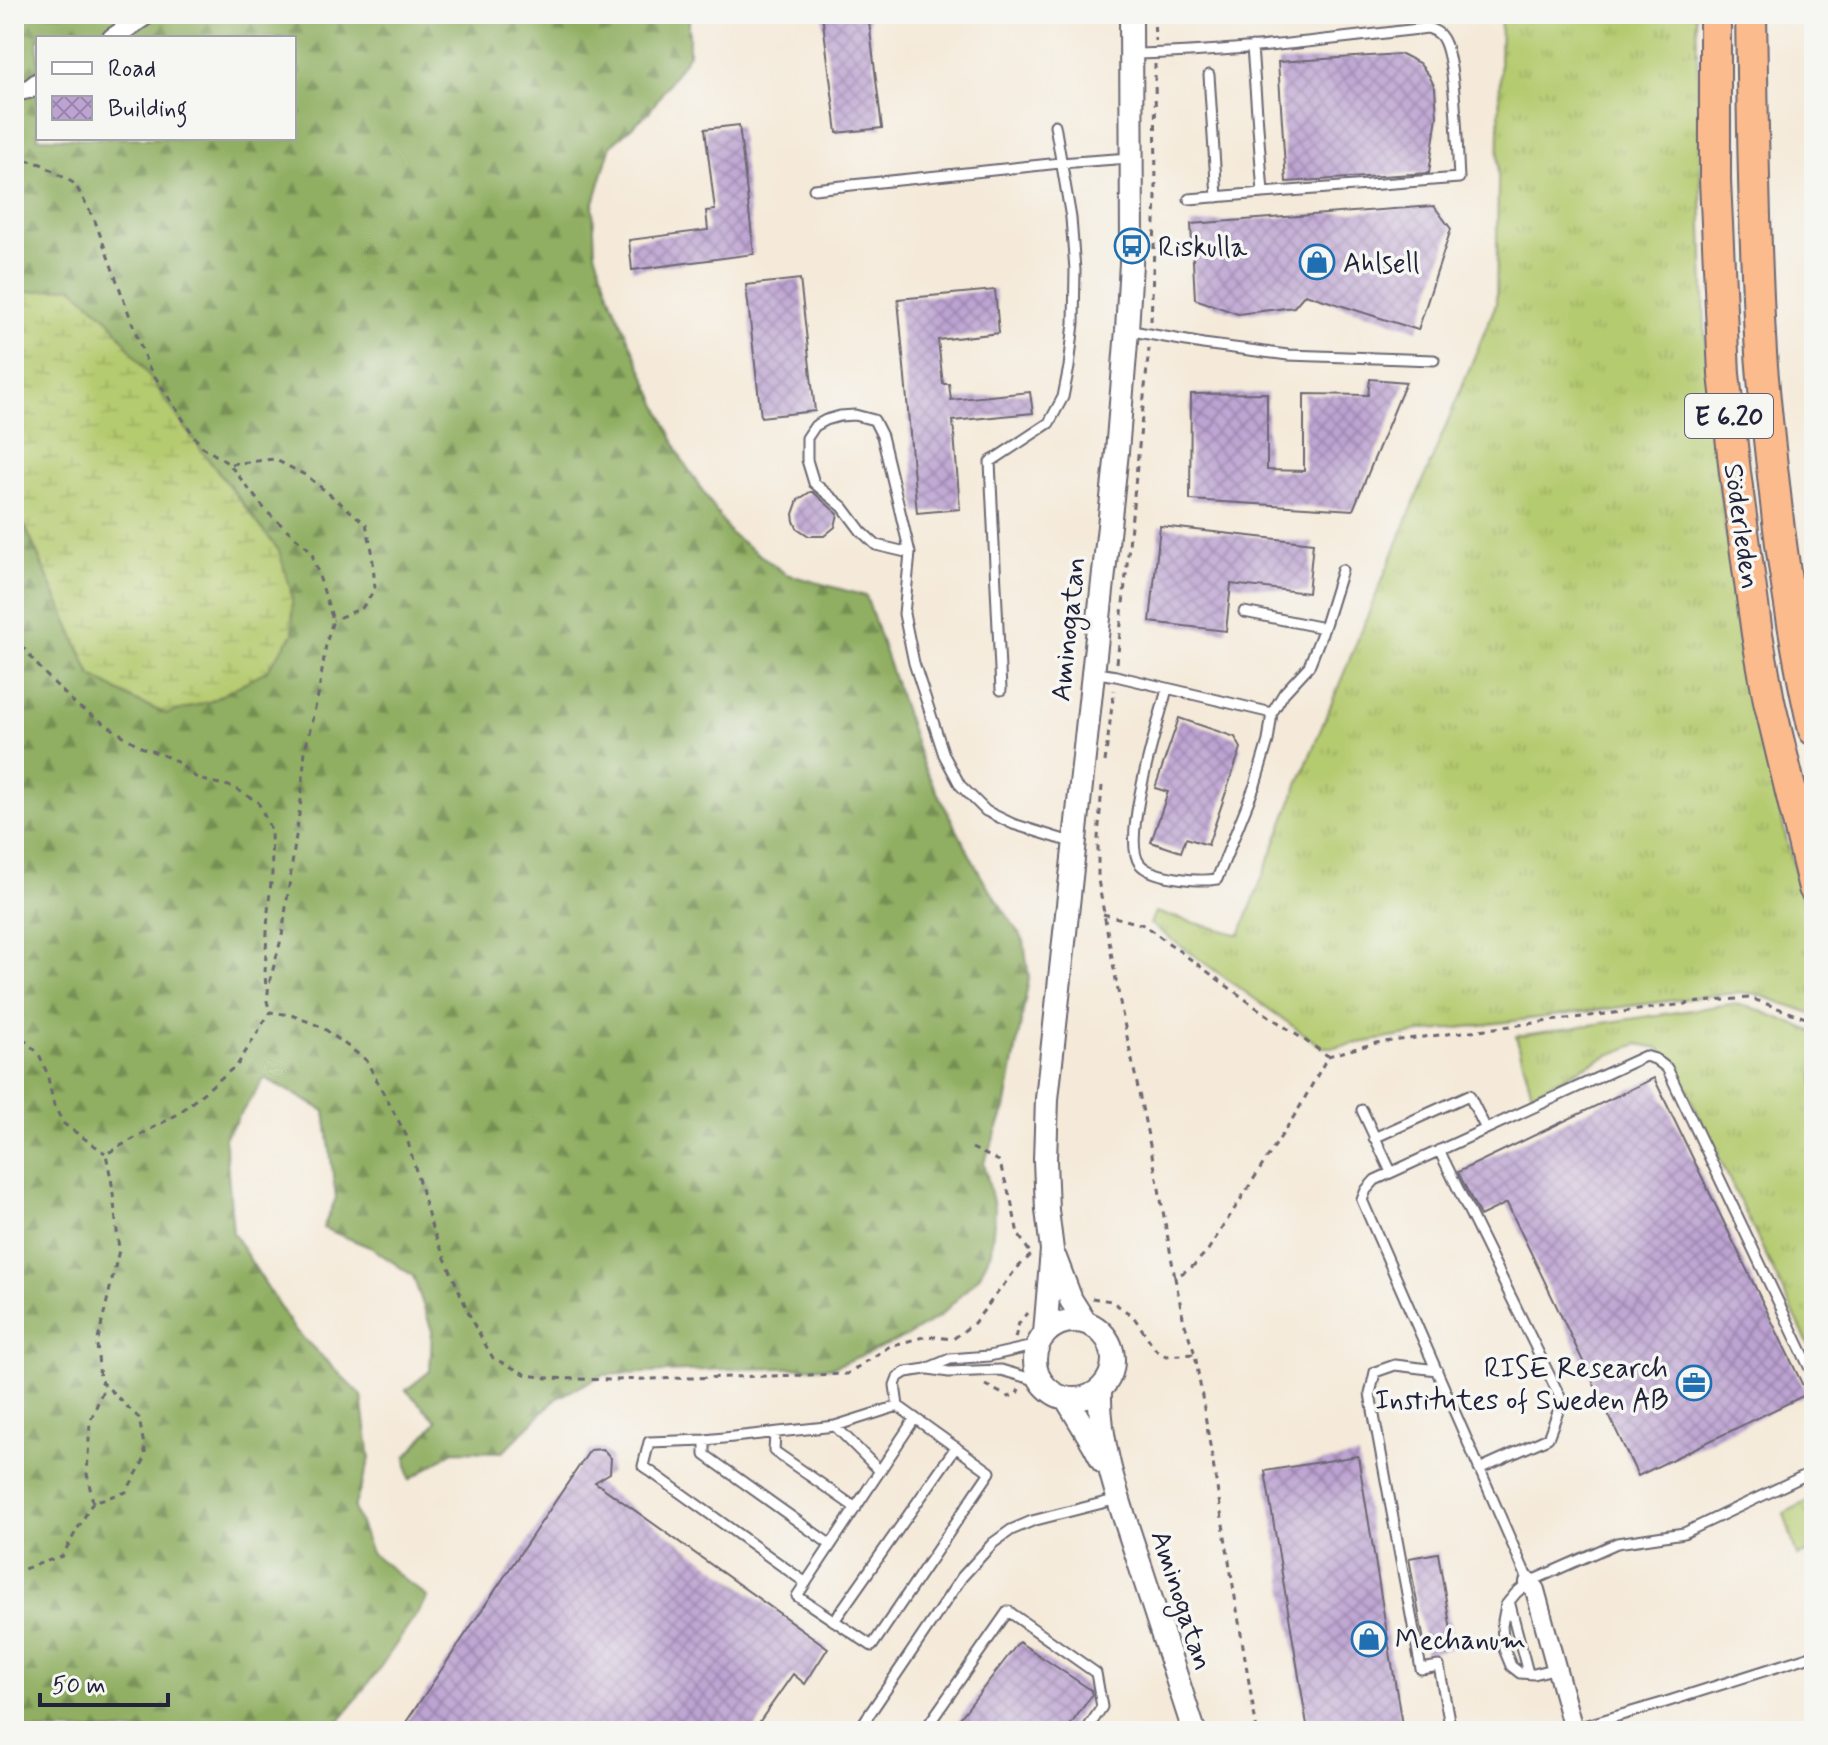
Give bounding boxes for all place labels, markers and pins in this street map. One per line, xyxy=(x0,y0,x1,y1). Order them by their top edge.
bus stop icon: Riskulla xyxy=(1113,227,1151,265)
place label: Riskulla xyxy=(1158,230,1248,267)
shop icon: Ahlsell xyxy=(1298,243,1336,281)
place label: Ahlsell xyxy=(1343,246,1420,283)
place label: RISE Research Institutes of Sweden AB xyxy=(1375,1351,1668,1420)
office icon: RISE Research Institutes of Sweden AB xyxy=(1675,1364,1713,1402)
shop icon: Mechanum xyxy=(1350,1620,1388,1658)
place label: Mechanum xyxy=(1395,1623,1526,1660)

